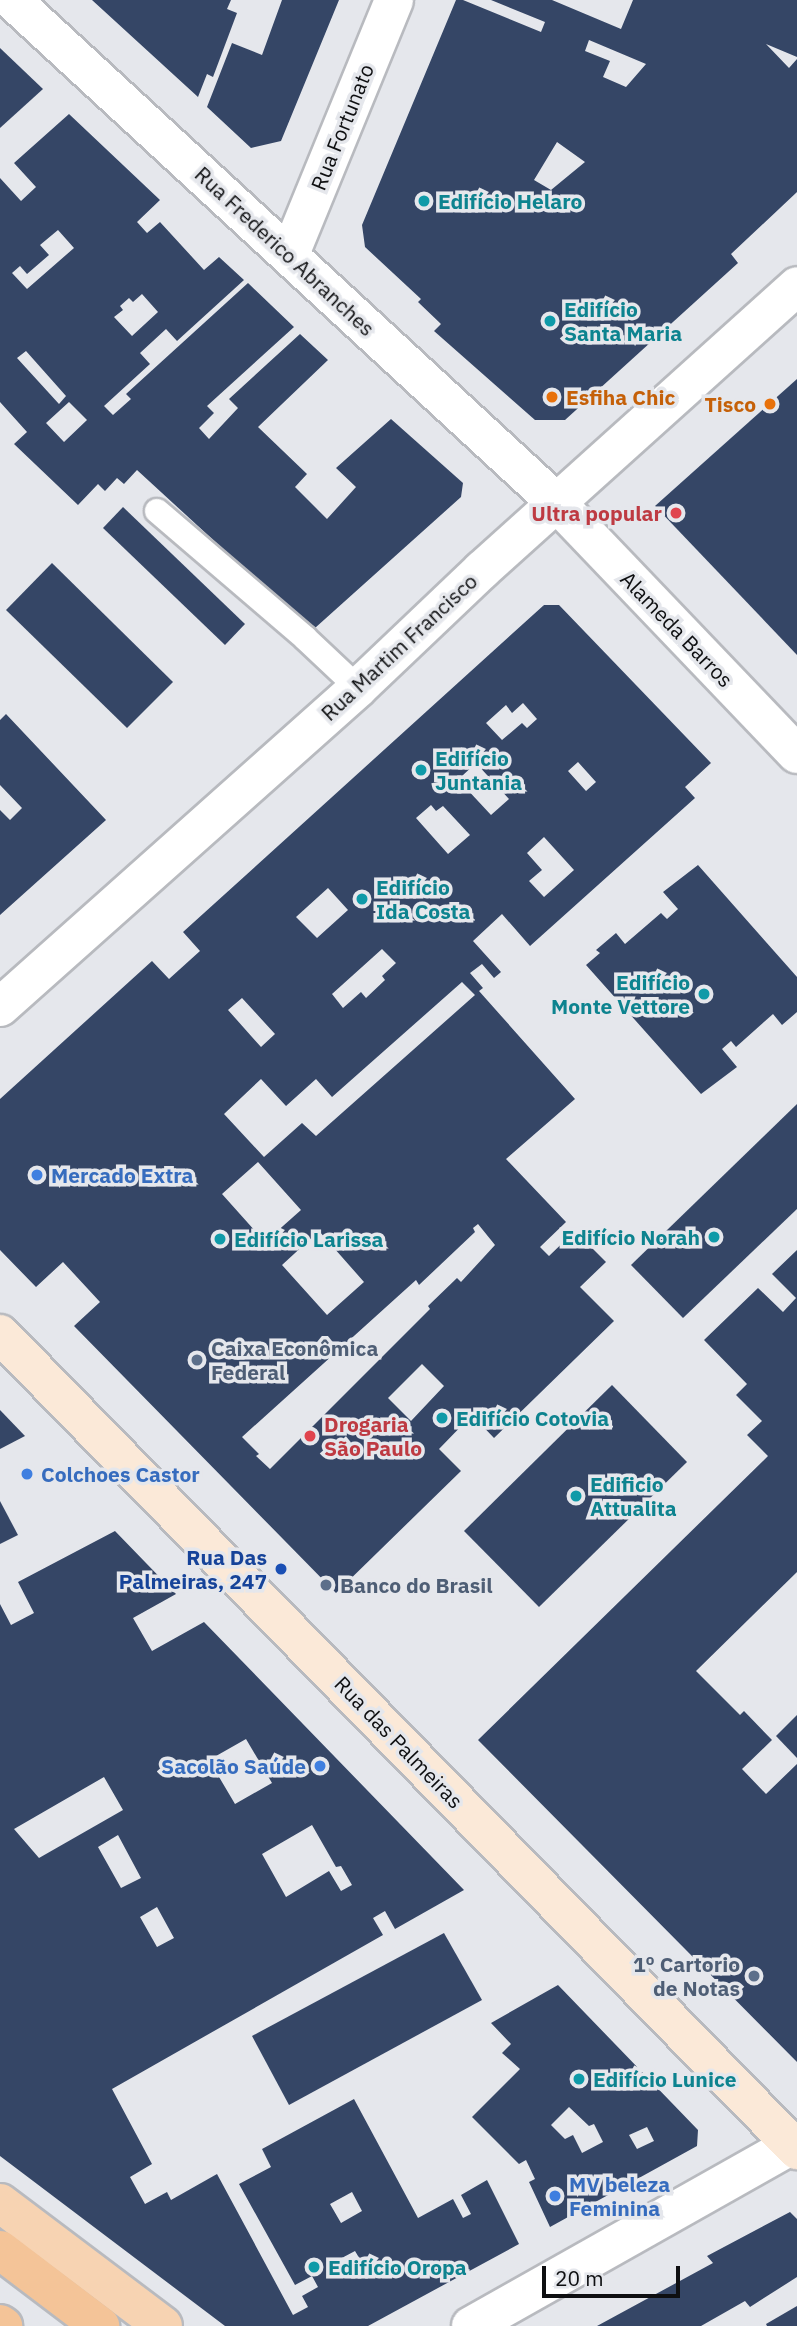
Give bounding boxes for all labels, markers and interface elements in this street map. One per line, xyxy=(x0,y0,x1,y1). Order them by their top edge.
street label: Rua Fortunato xyxy=(305,60,379,194)
street label: Rua Frederico Abranches xyxy=(190,161,380,341)
place label: Edifício Helaro xyxy=(438,188,582,214)
marker: Edifício Helaro xyxy=(416,193,432,209)
place label: Edifício Santa Maria xyxy=(564,296,682,346)
marker: Edifício Santa Maria xyxy=(542,313,558,329)
place label: Esfiha Chic xyxy=(566,384,675,410)
marker: Esfiha Chic xyxy=(544,389,560,405)
place label: Tisco xyxy=(705,391,756,417)
marker: Tisco xyxy=(762,396,778,412)
place label: Ultra popular xyxy=(531,500,662,526)
marker: Ultra popular xyxy=(668,505,684,521)
street label: Alameda Barros xyxy=(616,566,738,692)
street label: Rua Martim Francisco xyxy=(316,568,482,726)
place label: Edifício Juntania xyxy=(435,745,522,795)
marker: Edifício Juntania xyxy=(413,762,429,778)
place label: Edifício Ida Costa xyxy=(376,874,471,924)
marker: Edifício Ida Costa xyxy=(354,891,370,907)
place label: Edifício Monte Vettore xyxy=(551,969,690,1019)
marker: Edifício Monte Vettore xyxy=(696,986,712,1002)
place label: Mercado Extra xyxy=(51,1162,193,1188)
marker: Mercado Extra xyxy=(29,1167,45,1183)
place label: Edifício Norah xyxy=(561,1224,700,1250)
place label: Edifício Larissa xyxy=(234,1226,383,1252)
marker: Edifício Norah xyxy=(706,1229,722,1245)
marker: Edifício Larissa xyxy=(212,1231,228,1247)
place label: Caixa Econômica Federal xyxy=(211,1335,378,1385)
marker: Caixa Econômica Federal xyxy=(189,1352,205,1368)
place label: Edifício Cotovia xyxy=(456,1405,609,1431)
marker: Edifício Cotovia xyxy=(434,1410,450,1426)
place label: Drogaria São Paulo xyxy=(324,1411,422,1461)
marker: Drogaria São Paulo xyxy=(302,1428,318,1444)
place label: Colchoes Castor xyxy=(41,1461,200,1487)
marker: Colchoes Castor xyxy=(19,1466,35,1482)
place label: Edificio Attualita xyxy=(590,1471,677,1521)
marker: Edificio Attualita xyxy=(568,1488,584,1504)
place label: Rua Das Palmeiras, 247 xyxy=(119,1544,267,1594)
marker: Rua Das Palmeiras, 247 xyxy=(273,1561,289,1577)
place label: Banco do Brasil xyxy=(340,1572,493,1598)
marker: Banco do Brasil xyxy=(318,1577,334,1593)
street label: Rua das Palmeiras xyxy=(330,1671,468,1813)
place label: Sacolão Saúde xyxy=(161,1753,306,1779)
marker: Sacolão Saúde xyxy=(312,1758,328,1774)
place label: 1º Cartorio de Notas xyxy=(633,1951,740,2001)
marker: 1º Cartorio de Notas xyxy=(746,1968,762,1984)
place label: Edifício Lunice xyxy=(593,2066,736,2092)
marker: Edifício Lunice xyxy=(571,2071,587,2087)
place label: MV beleza Feminina xyxy=(569,2171,670,2221)
marker: MV beleza Feminina xyxy=(547,2188,563,2204)
scale bar xyxy=(545,2252,683,2296)
place label: Edifício Oropa xyxy=(328,2254,467,2280)
marker: Edifício Oropa xyxy=(306,2259,322,2275)
text: 20 m xyxy=(555,2264,604,2292)

